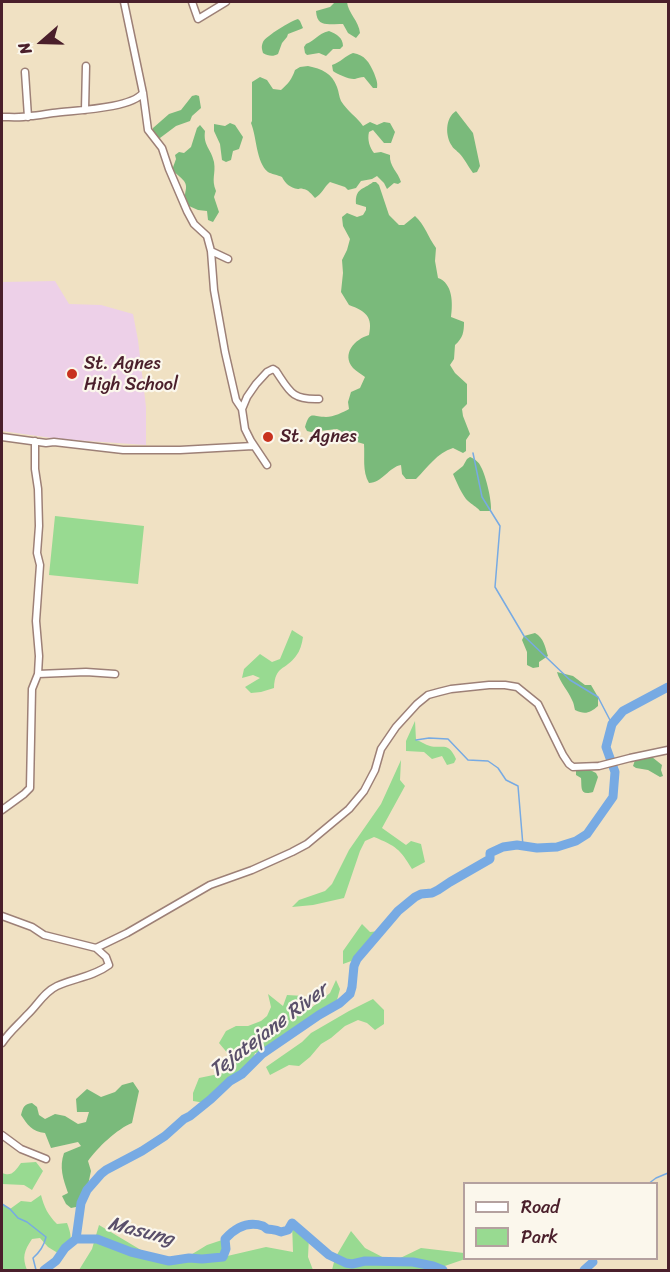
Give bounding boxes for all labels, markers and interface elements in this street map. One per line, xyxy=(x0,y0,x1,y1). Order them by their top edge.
north arrow xyxy=(12,12,72,72)
text: N xyxy=(9,38,40,58)
place label: St. Agnes High School xyxy=(84,353,178,395)
marker: St. Agnes High School xyxy=(65,367,79,381)
place label: St. Agnes xyxy=(280,426,357,448)
marker: St. Agnes xyxy=(261,430,275,444)
water label: Tejatejane River xyxy=(205,979,333,1083)
legend xyxy=(463,1182,658,1260)
text: Road xyxy=(521,1191,560,1223)
water label: Masung xyxy=(106,1212,176,1252)
text: Park xyxy=(521,1221,558,1253)

